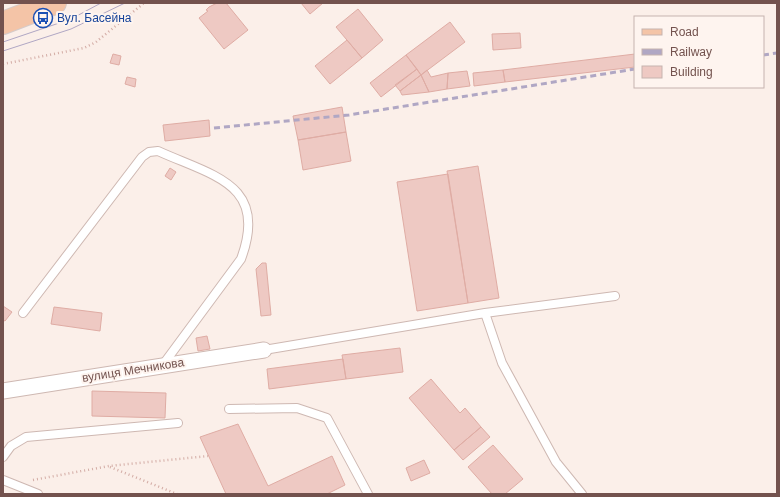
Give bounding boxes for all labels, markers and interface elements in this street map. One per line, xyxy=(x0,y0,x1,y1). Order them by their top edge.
bus stop icon: Вул. Басейна xyxy=(32,7,54,29)
place label: Вул. Басейна xyxy=(57,11,132,25)
legend xyxy=(634,16,764,88)
text: Road xyxy=(670,25,699,39)
text: Railway xyxy=(670,45,712,59)
text: Building xyxy=(670,65,713,79)
street label: вулиця Мечникова xyxy=(81,355,185,385)

